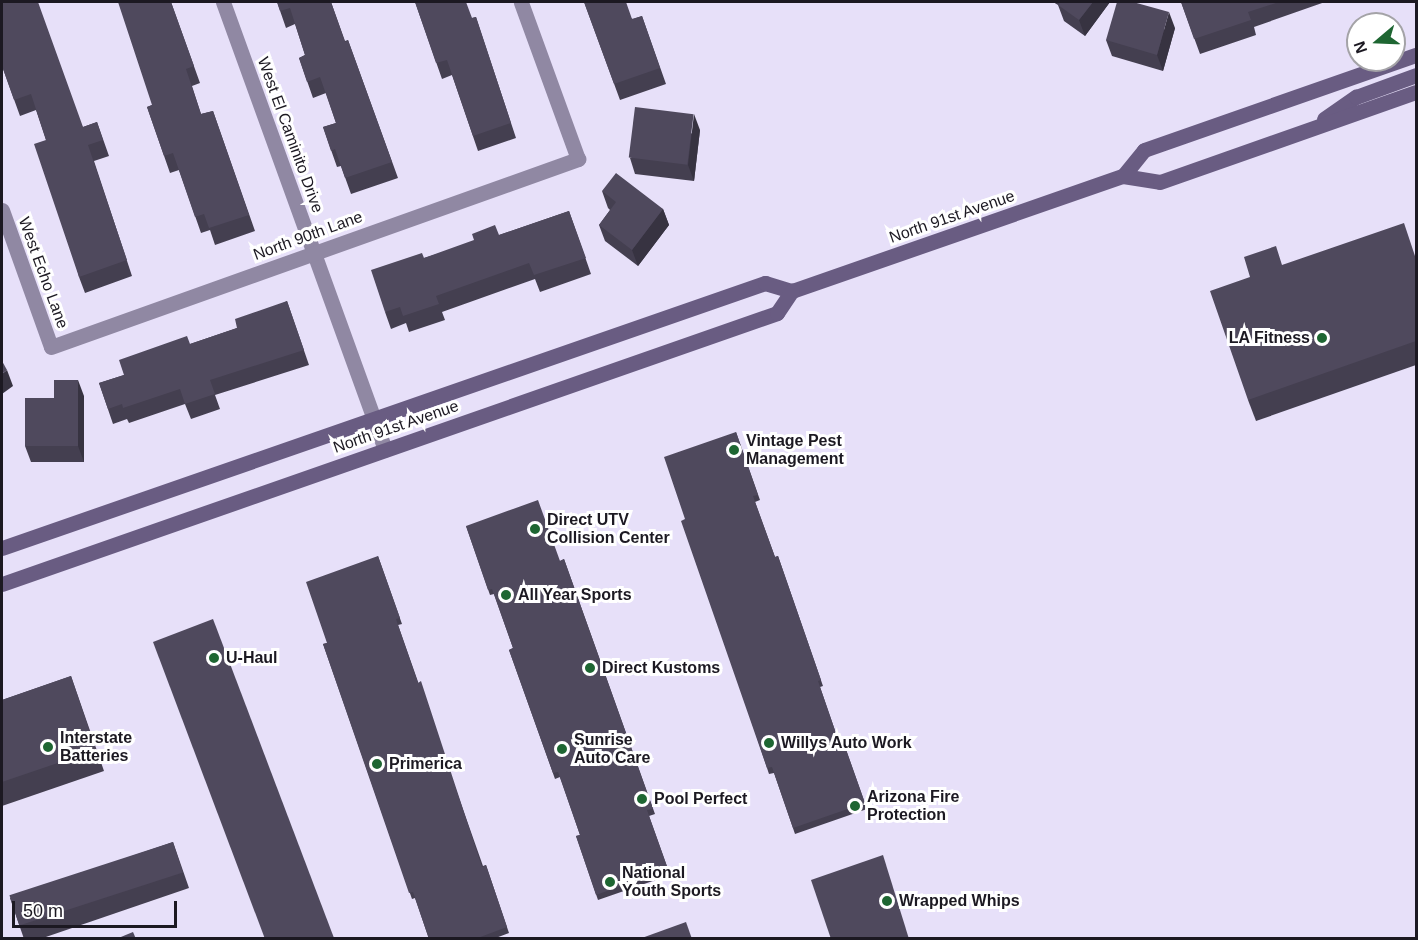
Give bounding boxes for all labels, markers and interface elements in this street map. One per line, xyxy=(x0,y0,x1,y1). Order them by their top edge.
north arrow xyxy=(1346,12,1406,72)
text: N xyxy=(1350,39,1370,56)
street label: West El Caminito Drive xyxy=(253,55,327,215)
street label: North 91st Avenue xyxy=(886,186,1018,248)
street label: North 90th Lane xyxy=(251,207,365,265)
street label: West Echo Lane xyxy=(14,215,72,331)
place label: LA Fitness xyxy=(1228,328,1310,348)
marker: LA Fitness xyxy=(1315,331,1329,345)
street label: North 91st Avenue xyxy=(330,396,462,458)
place label: Vintage Pest Management xyxy=(746,431,844,469)
marker: Vintage Pest Management xyxy=(727,443,741,457)
place label: Direct UTV Collision Center xyxy=(547,510,670,548)
marker: Direct UTV Collision Center xyxy=(528,522,542,536)
place label: All Year Sports xyxy=(518,585,632,605)
marker: All Year Sports xyxy=(499,588,513,602)
place label: U-Haul xyxy=(226,648,278,668)
marker: U-Haul xyxy=(207,651,221,665)
place label: Direct Kustoms xyxy=(602,658,720,678)
marker: Direct Kustoms xyxy=(583,661,597,675)
place label: Interstate Batteries xyxy=(60,728,132,766)
place label: Sunrise Auto Care xyxy=(574,730,650,768)
place label: Willys Auto Work xyxy=(781,733,912,753)
marker: Willys Auto Work xyxy=(762,736,776,750)
marker: Interstate Batteries xyxy=(41,740,55,754)
marker: Sunrise Auto Care xyxy=(555,742,569,756)
place label: Primerica xyxy=(389,754,462,774)
marker: Primerica xyxy=(370,757,384,771)
place label: Arizona Fire Protection xyxy=(867,787,959,825)
place label: Pool Perfect xyxy=(654,789,747,809)
marker: Pool Perfect xyxy=(635,792,649,806)
marker: Arizona Fire Protection xyxy=(848,799,862,813)
place label: National Youth Sports xyxy=(622,863,721,901)
marker: National Youth Sports xyxy=(603,875,617,889)
scale bar xyxy=(15,889,180,927)
place label: Wrapped Whips xyxy=(899,891,1020,911)
marker: Wrapped Whips xyxy=(880,894,894,908)
text: 50 m xyxy=(23,901,63,921)

